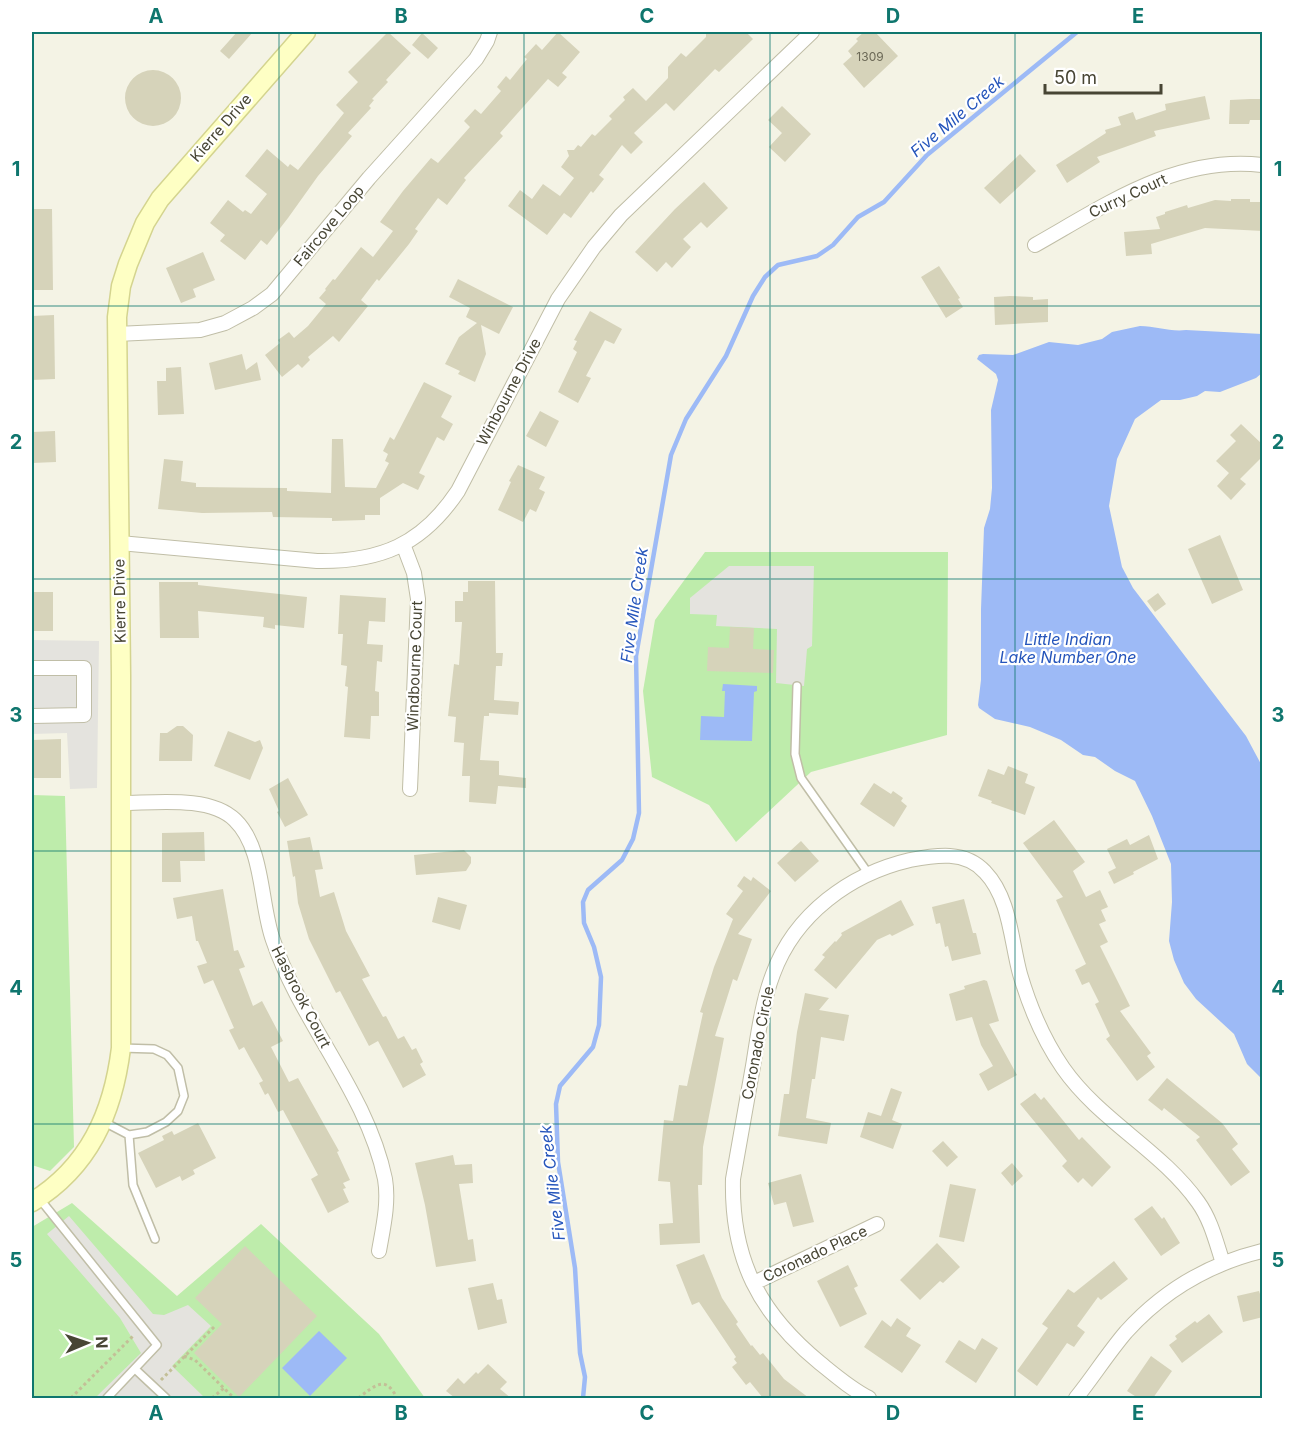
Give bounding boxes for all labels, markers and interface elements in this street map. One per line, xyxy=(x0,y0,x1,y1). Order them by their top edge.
text: A xyxy=(149,4,164,28)
text: B xyxy=(394,4,408,28)
text: C xyxy=(640,4,654,28)
text: D xyxy=(886,4,900,28)
text: E xyxy=(1132,4,1144,28)
house number: 1309 xyxy=(856,49,884,64)
scale bar xyxy=(1045,57,1160,95)
text: 50 m xyxy=(1054,67,1097,88)
water label: Five Mile Creek xyxy=(906,71,1008,161)
street label: Kierre Drive xyxy=(186,90,255,166)
text: 1 xyxy=(12,157,20,181)
text: 1 xyxy=(1274,157,1282,181)
street label: Curry Court xyxy=(1086,169,1170,222)
street label: Faircove Loop xyxy=(289,181,368,270)
street label: Winbourne Drive xyxy=(472,335,545,449)
text: 2 xyxy=(10,430,22,454)
text: 2 xyxy=(1272,430,1284,454)
water label: Five Mile Creek xyxy=(616,546,652,664)
street label: Kierre Drive xyxy=(109,559,130,643)
street label: Windbourne Court xyxy=(403,600,426,732)
water label: Little Indian Lake Number One xyxy=(1000,629,1137,667)
text: 3 xyxy=(10,703,22,727)
text: 3 xyxy=(1272,703,1284,727)
street label: Hasbrook Court xyxy=(268,943,335,1051)
text: 4 xyxy=(9,976,23,1000)
text: 4 xyxy=(1271,976,1285,1000)
street label: Coronado Circle xyxy=(737,985,778,1101)
water label: Five Mile Creek xyxy=(535,1124,569,1242)
street label: Coronado Place xyxy=(760,1221,870,1286)
text: 5 xyxy=(10,1248,22,1272)
text: 5 xyxy=(1272,1248,1284,1272)
north arrow xyxy=(57,1313,117,1373)
text: N xyxy=(92,1336,112,1349)
text: A xyxy=(149,1401,164,1425)
text: B xyxy=(394,1401,408,1425)
text: C xyxy=(640,1401,654,1425)
text: D xyxy=(886,1401,900,1425)
text: E xyxy=(1132,1401,1144,1425)

